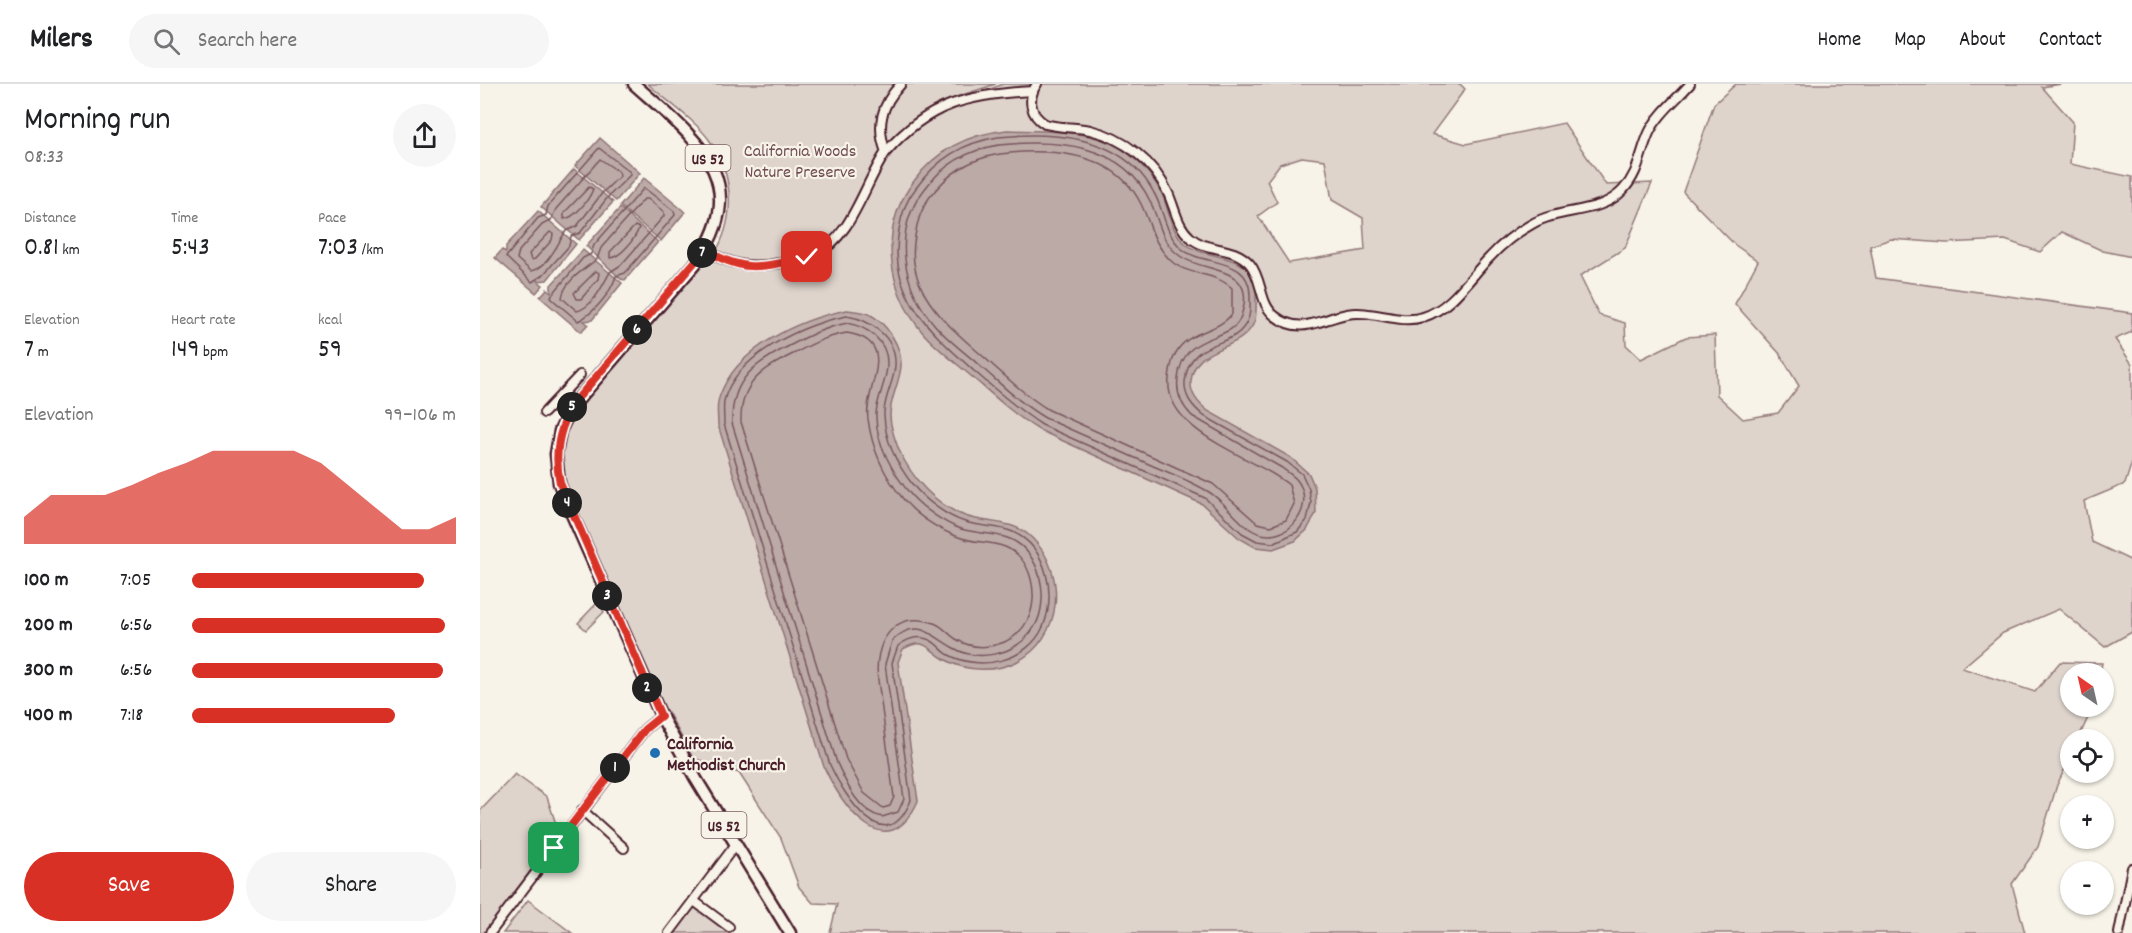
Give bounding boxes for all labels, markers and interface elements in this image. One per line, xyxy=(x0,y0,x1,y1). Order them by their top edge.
search box xyxy=(129,14,549,68)
text: Milers xyxy=(30,21,93,61)
icon: search xyxy=(150,25,183,58)
text: Search here xyxy=(198,26,297,57)
text: Home xyxy=(1817,26,1861,56)
text: Map xyxy=(1894,26,1926,56)
text: About xyxy=(1959,26,2006,56)
text: Contact xyxy=(2039,26,2102,56)
text: Morning run xyxy=(24,98,171,145)
button: share xyxy=(393,104,456,167)
park label: California Woods Nature Preserve xyxy=(744,140,856,186)
text: 08:33 xyxy=(24,144,64,172)
road number: US 52 xyxy=(686,145,730,171)
text: Distance xyxy=(24,207,76,230)
text: Time xyxy=(171,207,198,230)
text: Pace xyxy=(318,207,346,230)
text: 0.81 xyxy=(24,230,59,267)
text: 5:43 xyxy=(171,230,210,267)
text: 7:03 xyxy=(318,230,358,267)
pin xyxy=(781,231,832,282)
pin: 7 xyxy=(687,238,717,268)
text: km xyxy=(59,239,80,262)
text: /km xyxy=(358,239,384,262)
icon: check xyxy=(790,240,823,273)
text: 7 xyxy=(699,241,705,264)
text: Elevation xyxy=(24,309,80,332)
text: Heart rate xyxy=(171,309,236,332)
text: kcal xyxy=(318,309,342,332)
pin: 6 xyxy=(622,315,652,345)
text: 6 xyxy=(633,318,641,341)
text: 7 xyxy=(24,332,34,369)
text: 149 xyxy=(171,332,199,369)
text: 59 xyxy=(318,332,342,369)
text: m xyxy=(34,341,49,364)
text: bpm xyxy=(199,341,228,364)
pin: 5 xyxy=(557,392,587,422)
text: 5 xyxy=(568,395,576,418)
text: Elevation xyxy=(24,402,94,430)
text: 99–106 m xyxy=(384,402,456,430)
pin: 4 xyxy=(552,488,582,518)
text: 4 xyxy=(564,491,570,514)
text: 100 m xyxy=(24,567,69,595)
text: 7:05 xyxy=(120,567,151,595)
pin: 3 xyxy=(592,581,622,611)
text: 3 xyxy=(603,584,611,607)
text: 200 m xyxy=(24,612,73,640)
text: 6:56 xyxy=(120,612,152,640)
text: 300 m xyxy=(24,657,73,685)
text: 6:56 xyxy=(120,657,152,685)
north arrow xyxy=(2060,663,2114,717)
map controls xyxy=(2060,663,2114,915)
pin: 2 xyxy=(632,673,662,703)
text: 2 xyxy=(644,676,651,699)
text: 400 m xyxy=(24,702,72,730)
text: 7:18 xyxy=(120,702,143,730)
button: locate xyxy=(2060,729,2114,783)
place label: California Methodist Church xyxy=(667,733,786,779)
marker: California Methodist Church xyxy=(648,746,662,760)
pin: 1 xyxy=(600,753,630,783)
text: 1 xyxy=(613,756,617,779)
button: + xyxy=(2060,795,2114,849)
road number: US 52 xyxy=(702,812,746,838)
pin xyxy=(528,822,579,873)
icon: arrive xyxy=(537,831,570,864)
button: Save xyxy=(24,852,234,921)
button: Share xyxy=(246,852,456,921)
button: − xyxy=(2060,861,2114,915)

